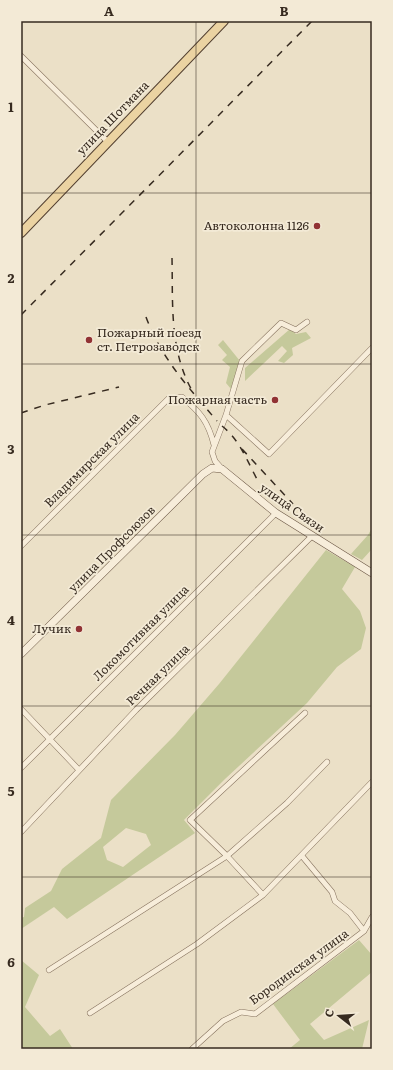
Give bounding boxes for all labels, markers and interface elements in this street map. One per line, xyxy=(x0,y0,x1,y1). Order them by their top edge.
text: A xyxy=(104,1,114,20)
text: B xyxy=(280,1,289,20)
street label: улица Шотмана xyxy=(72,76,153,159)
text: 1 xyxy=(8,97,14,116)
place label: Автоколонна 1126 xyxy=(204,216,310,234)
marker: Автоколонна 1126 xyxy=(312,221,322,231)
text: 2 xyxy=(8,268,15,287)
place label: Пожарный поезд ст. Петрозаводск xyxy=(97,323,201,355)
marker: Пожарный поезд ст. Петрозаводск xyxy=(84,335,94,345)
place label: Пожарная часть xyxy=(168,390,267,408)
marker: Пожарная часть xyxy=(270,395,280,405)
street label: Владимирская улица xyxy=(40,407,143,511)
text: 3 xyxy=(7,439,15,458)
street label: улица Связи xyxy=(257,478,329,536)
street label: улица Профсоюзов xyxy=(64,501,159,596)
street label: Локомотивная улица xyxy=(88,580,193,684)
text: 4 xyxy=(7,610,15,629)
place label: Лучик xyxy=(32,619,71,637)
marker: Лучик xyxy=(74,624,84,634)
street label: Речная улица xyxy=(122,639,193,709)
text: 5 xyxy=(7,781,15,800)
street label: Бородинская улица xyxy=(245,924,352,1008)
text: 6 xyxy=(7,952,15,971)
north arrow xyxy=(319,996,359,1036)
text: С xyxy=(320,1007,337,1019)

